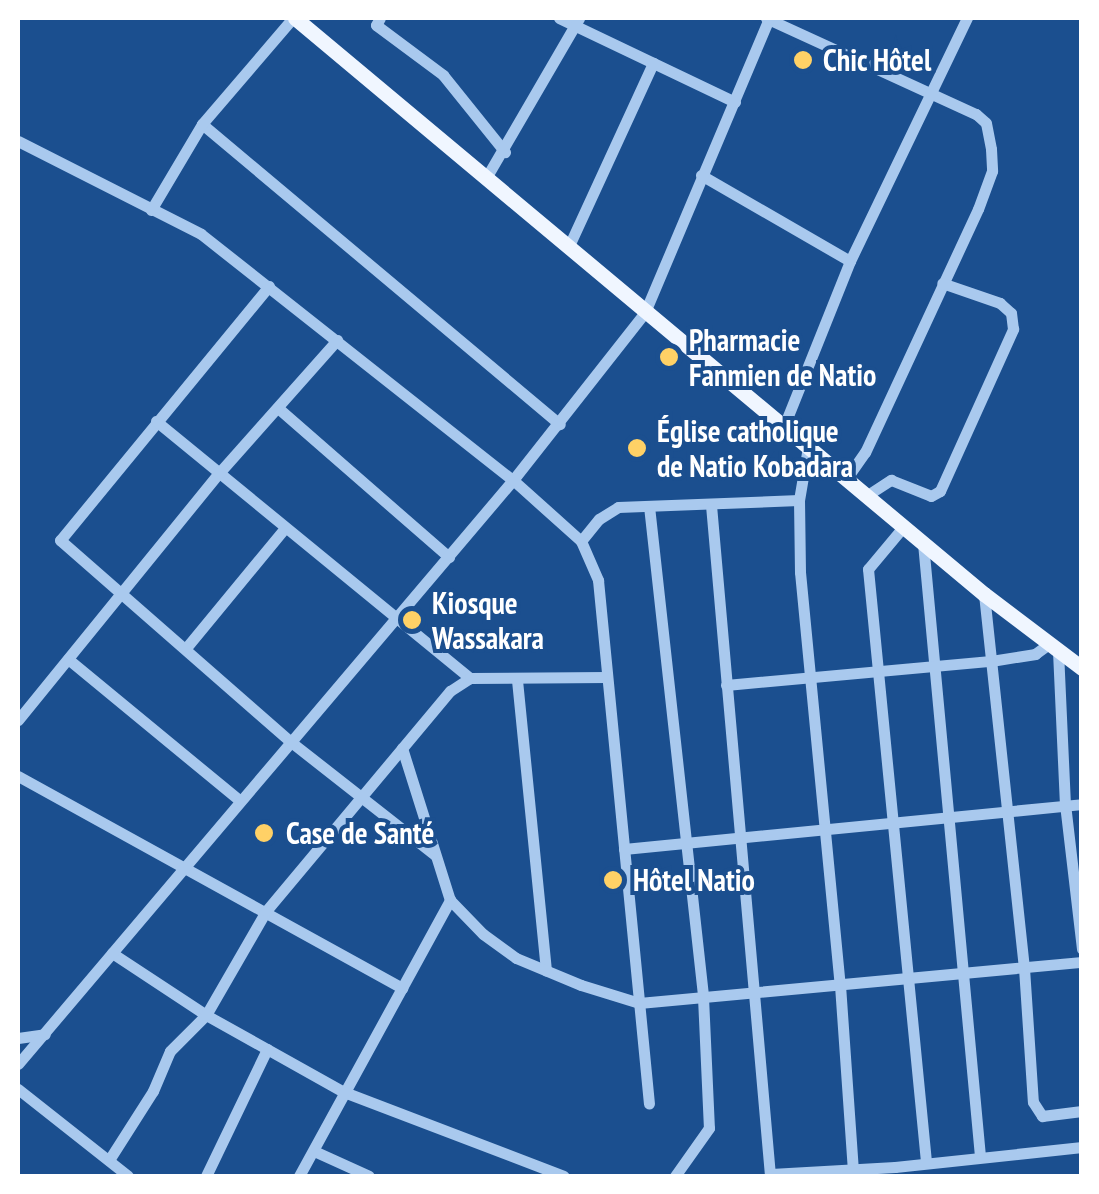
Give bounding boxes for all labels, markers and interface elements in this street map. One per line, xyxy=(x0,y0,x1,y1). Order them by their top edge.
place label: Chic Hôtel xyxy=(823,42,932,78)
marker: Chic Hôtel xyxy=(792,49,814,71)
place label: Pharmacie Fanmien de Natio xyxy=(689,322,876,392)
marker: Pharmacie Fanmien de Natio xyxy=(658,346,680,368)
place label: Église catholique de Natio Kobadara xyxy=(657,413,853,484)
marker: Église catholique de Natio Kobadara xyxy=(626,437,648,459)
place label: Kiosque Wassakara xyxy=(432,585,544,656)
marker: Kiosque Wassakara xyxy=(401,609,423,631)
place label: Case de Santé xyxy=(286,815,434,851)
marker: Case de Santé xyxy=(251,820,277,846)
place label: Hôtel Natio xyxy=(633,862,755,898)
marker: Hôtel Natio xyxy=(602,869,624,891)

